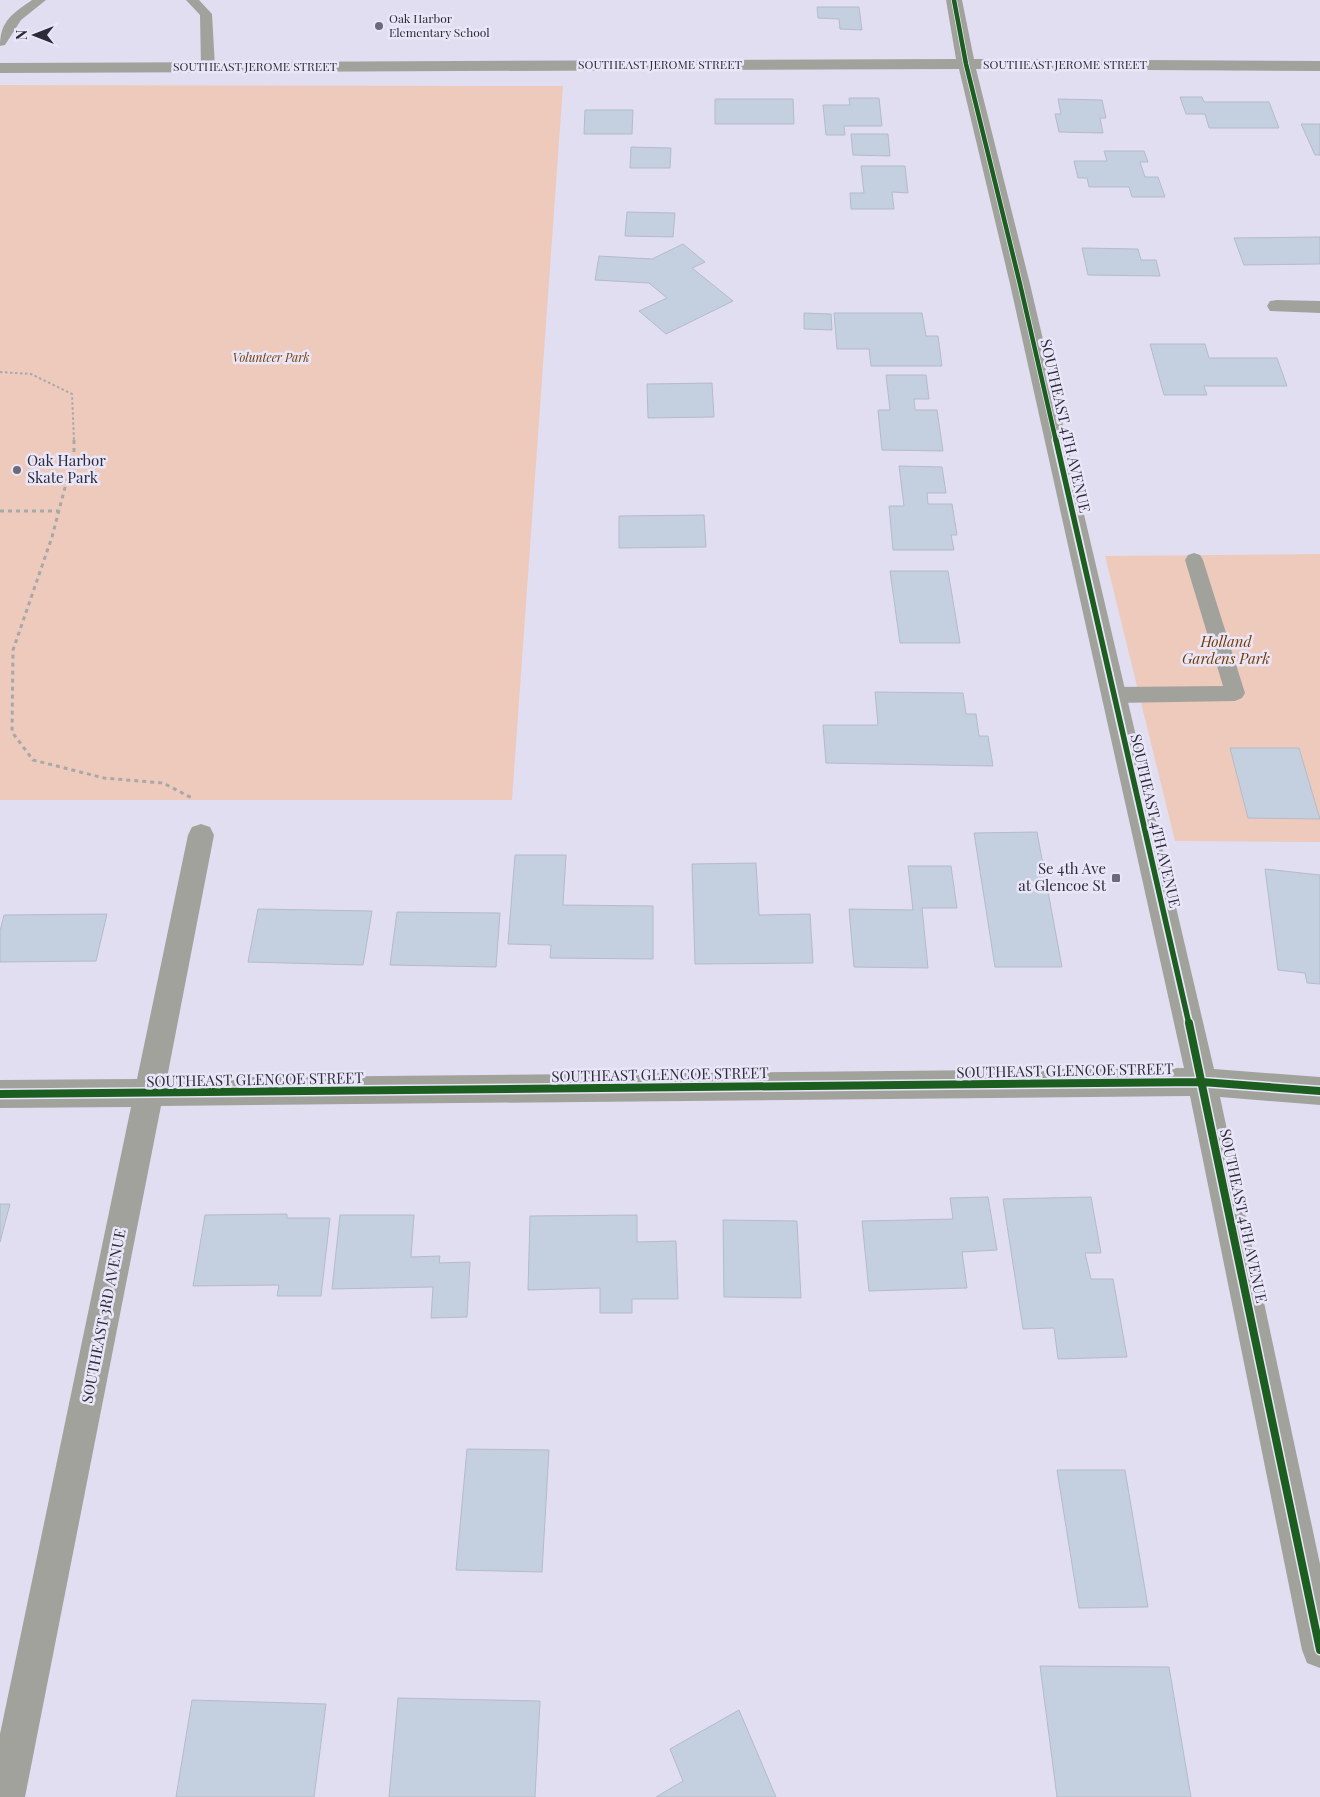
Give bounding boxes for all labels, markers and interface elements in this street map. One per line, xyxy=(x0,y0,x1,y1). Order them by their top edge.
north arrow xyxy=(10,10,60,60)
place label: Oak Harbor Elementary School xyxy=(389,10,490,40)
marker: Oak Harbor Elementary School xyxy=(373,20,385,32)
text: N xyxy=(12,30,31,40)
street label: SOUTHEAST JEROME STREET xyxy=(578,56,742,72)
street label: SOUTHEAST JEROME STREET xyxy=(983,56,1147,72)
street label: SOUTHEAST JEROME STREET xyxy=(173,58,337,74)
street label: SOUTHEAST 4TH AVENUE xyxy=(1036,337,1096,515)
park label: Volunteer Park xyxy=(233,349,309,365)
place label: Oak Harbor Skate Park xyxy=(27,450,106,487)
marker: Oak Harbor Skate Park xyxy=(11,464,23,476)
park label: Holland Gardens Park xyxy=(1182,631,1270,668)
street label: SOUTHEAST 4TH AVENUE xyxy=(1126,732,1186,910)
place label: Se 4th Ave at Glencoe St xyxy=(1018,858,1107,895)
marker: Se 4th Ave at Glencoe St xyxy=(1110,872,1122,884)
street label: SOUTHEAST GLENCOE STREET xyxy=(956,1058,1174,1082)
street label: SOUTHEAST GLENCOE STREET xyxy=(551,1062,769,1086)
street label: SOUTHEAST GLENCOE STREET xyxy=(146,1067,364,1091)
street label: SOUTHEAST 4TH AVENUE xyxy=(1216,1127,1272,1305)
street label: SOUTHEAST 3RD AVENUE xyxy=(76,1227,130,1405)

